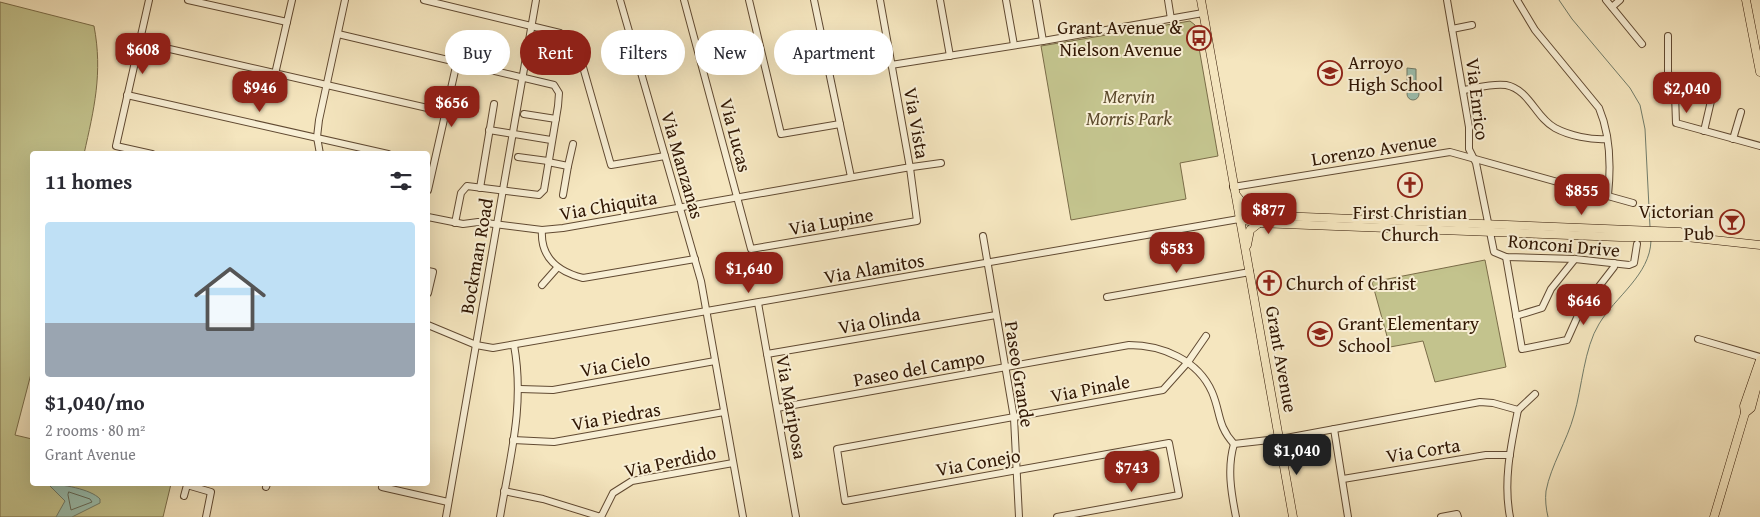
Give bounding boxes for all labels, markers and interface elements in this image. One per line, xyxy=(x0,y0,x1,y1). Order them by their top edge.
place label: Grant Avenue & Nielson Avenue xyxy=(1057,13,1182,63)
bus stop icon: Grant Avenue & Nielson Avenue xyxy=(1186,25,1212,51)
chip: Buy xyxy=(445,30,510,75)
chip: Rent xyxy=(520,30,591,75)
chip: Filters xyxy=(601,30,685,75)
chip: New xyxy=(695,30,764,75)
chip: Apartment xyxy=(774,30,893,75)
pin: $608 xyxy=(113,32,173,75)
text: $608 xyxy=(126,37,160,61)
place label: Arroyo High School xyxy=(1348,48,1443,98)
street label: Via Enrico xyxy=(1459,56,1497,142)
school or university icon: Arroyo High School xyxy=(1317,60,1343,86)
pin: $946 xyxy=(230,70,290,113)
pin: $2,040 xyxy=(1646,72,1728,114)
text: $946 xyxy=(243,75,277,99)
text: $2,040 xyxy=(1664,76,1710,100)
park label: Mervin Morris Park xyxy=(1086,82,1172,132)
street label: Via Vista xyxy=(897,85,937,161)
pin: $656 xyxy=(422,86,482,128)
text: $656 xyxy=(435,90,469,114)
street label: Via Lucas xyxy=(713,95,759,175)
street label: Via Manzanas xyxy=(654,108,712,222)
street label: Lorenzo Avenue xyxy=(1309,125,1439,173)
text: 11 homes xyxy=(45,166,132,197)
icon: filters xyxy=(387,167,415,195)
church icon: First Christian Church xyxy=(1397,172,1423,198)
pin: $855 xyxy=(1552,174,1612,216)
text: $855 xyxy=(1565,178,1599,202)
street label: Via Chiquita xyxy=(557,183,659,227)
pin: $877 xyxy=(1239,192,1299,235)
street label: Bockman Road xyxy=(452,195,500,316)
text: $877 xyxy=(1252,197,1286,221)
place label: Victorian Pub xyxy=(1639,197,1714,247)
place label: First Christian Church xyxy=(1353,198,1467,248)
street label: Via Lupine xyxy=(786,200,876,242)
bar icon: Victorian Pub xyxy=(1719,209,1745,235)
street label: Ronconi Drive xyxy=(1507,226,1621,264)
pin: $583 xyxy=(1147,232,1207,274)
text: $583 xyxy=(1160,236,1194,260)
street label: Via Alamitos xyxy=(822,245,926,291)
pin: $1,640 xyxy=(708,252,790,294)
icon: home xyxy=(185,254,275,344)
text: $1,640 xyxy=(726,256,772,280)
place label: Church of Christ xyxy=(1286,269,1416,297)
church icon: Church of Christ xyxy=(1256,270,1282,296)
pin: $646 xyxy=(1554,284,1614,326)
text: $646 xyxy=(1567,288,1601,312)
street label: Via Olinda xyxy=(836,299,922,341)
street label: Grant Avenue xyxy=(1259,304,1305,415)
place label: Grant Elementary School xyxy=(1338,309,1480,359)
street label: Paseo Grande xyxy=(998,319,1042,429)
school or university icon: Grant Elementary School xyxy=(1307,321,1333,347)
street label: Paseo del Campo xyxy=(851,343,987,393)
street label: Via Cielo xyxy=(578,344,652,384)
street label: Via Mariposa xyxy=(769,353,815,461)
street label: Via Pinale xyxy=(1048,367,1132,409)
text: $1,040/mo xyxy=(45,387,145,418)
street label: Via Piedras xyxy=(569,394,663,438)
text: 2 rooms · 80 m² xyxy=(45,418,145,442)
street label: Via Corta xyxy=(1384,430,1462,470)
pin: $1,040 xyxy=(1256,434,1338,476)
street label: Via Perdido xyxy=(622,438,718,484)
text: $1,040 xyxy=(1274,438,1320,462)
street label: Via Conejo xyxy=(934,441,1022,483)
text: Grant Avenue xyxy=(45,442,136,466)
pin: $743 xyxy=(1102,450,1162,493)
text: $743 xyxy=(1115,455,1149,479)

